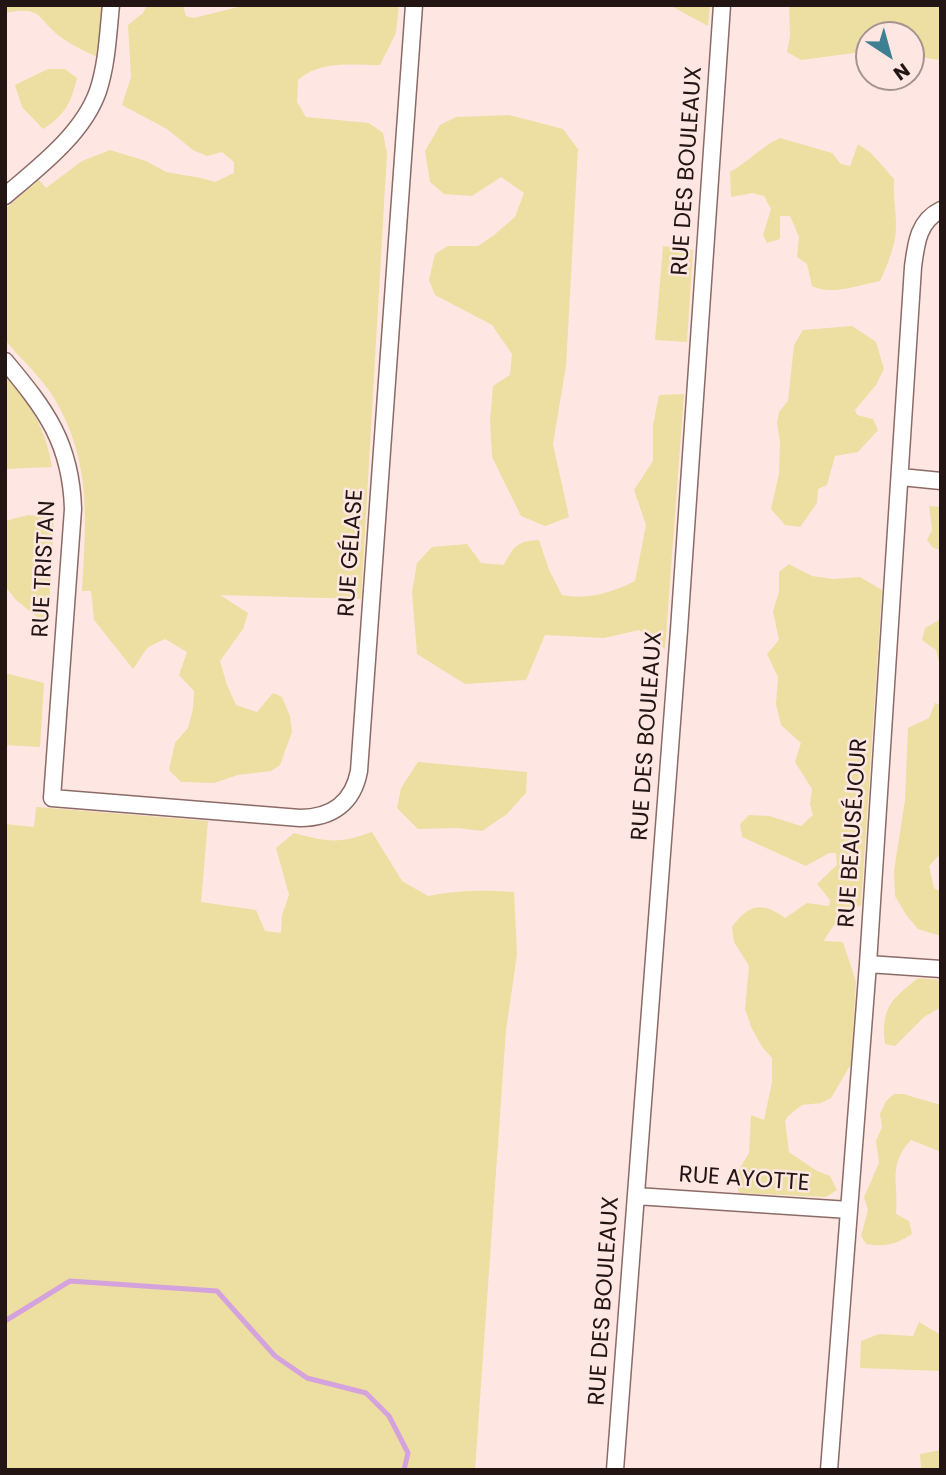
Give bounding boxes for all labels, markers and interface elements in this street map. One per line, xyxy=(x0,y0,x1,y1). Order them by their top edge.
north arrow xyxy=(855,21,925,91)
text: N xyxy=(888,57,915,87)
street label: RUE DES BOULEAUX xyxy=(667,65,709,277)
street label: RUE GÉLASE xyxy=(334,488,370,618)
street label: RUE TRISTAN xyxy=(28,500,62,638)
street label: RUE DES BOULEAUX xyxy=(627,630,669,842)
street label: RUE BEAUSÉJOUR xyxy=(834,738,874,928)
street label: RUE AYOTTE xyxy=(678,1162,810,1198)
street label: RUE DES BOULEAUX xyxy=(584,1195,626,1407)

